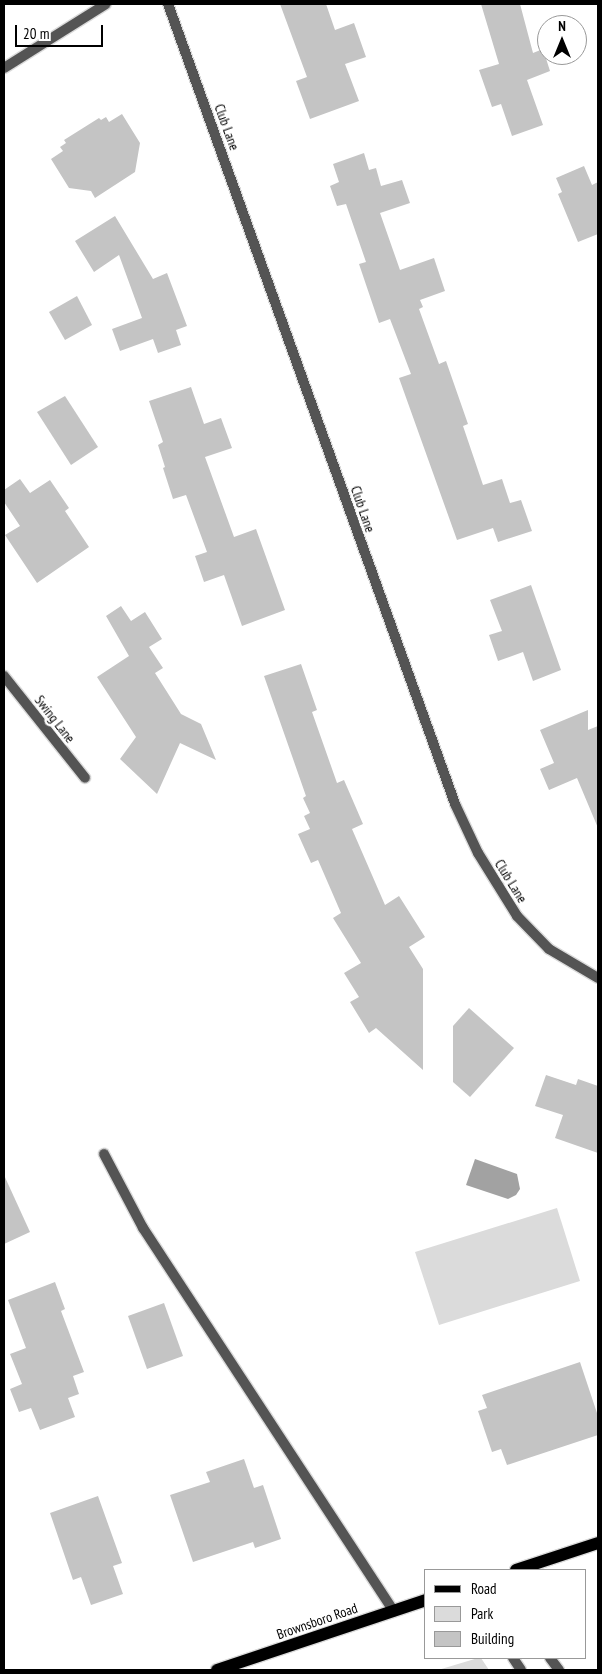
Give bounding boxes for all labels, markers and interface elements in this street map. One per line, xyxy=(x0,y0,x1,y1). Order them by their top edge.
scale bar xyxy=(18,15,105,47)
north arrow xyxy=(537,15,587,65)
text: N xyxy=(558,17,566,35)
text: 20 m xyxy=(23,24,49,43)
street label: Club Lane xyxy=(211,102,243,152)
street label: Club Lane xyxy=(347,484,379,534)
street label: Swing Lane xyxy=(31,692,79,746)
street label: Club Lane xyxy=(491,856,531,906)
legend xyxy=(424,1569,587,1659)
text: Road xyxy=(471,1579,497,1598)
street label: Brownsboro Road xyxy=(274,1599,360,1643)
text: Park xyxy=(471,1604,493,1623)
text: Building xyxy=(471,1629,514,1648)

